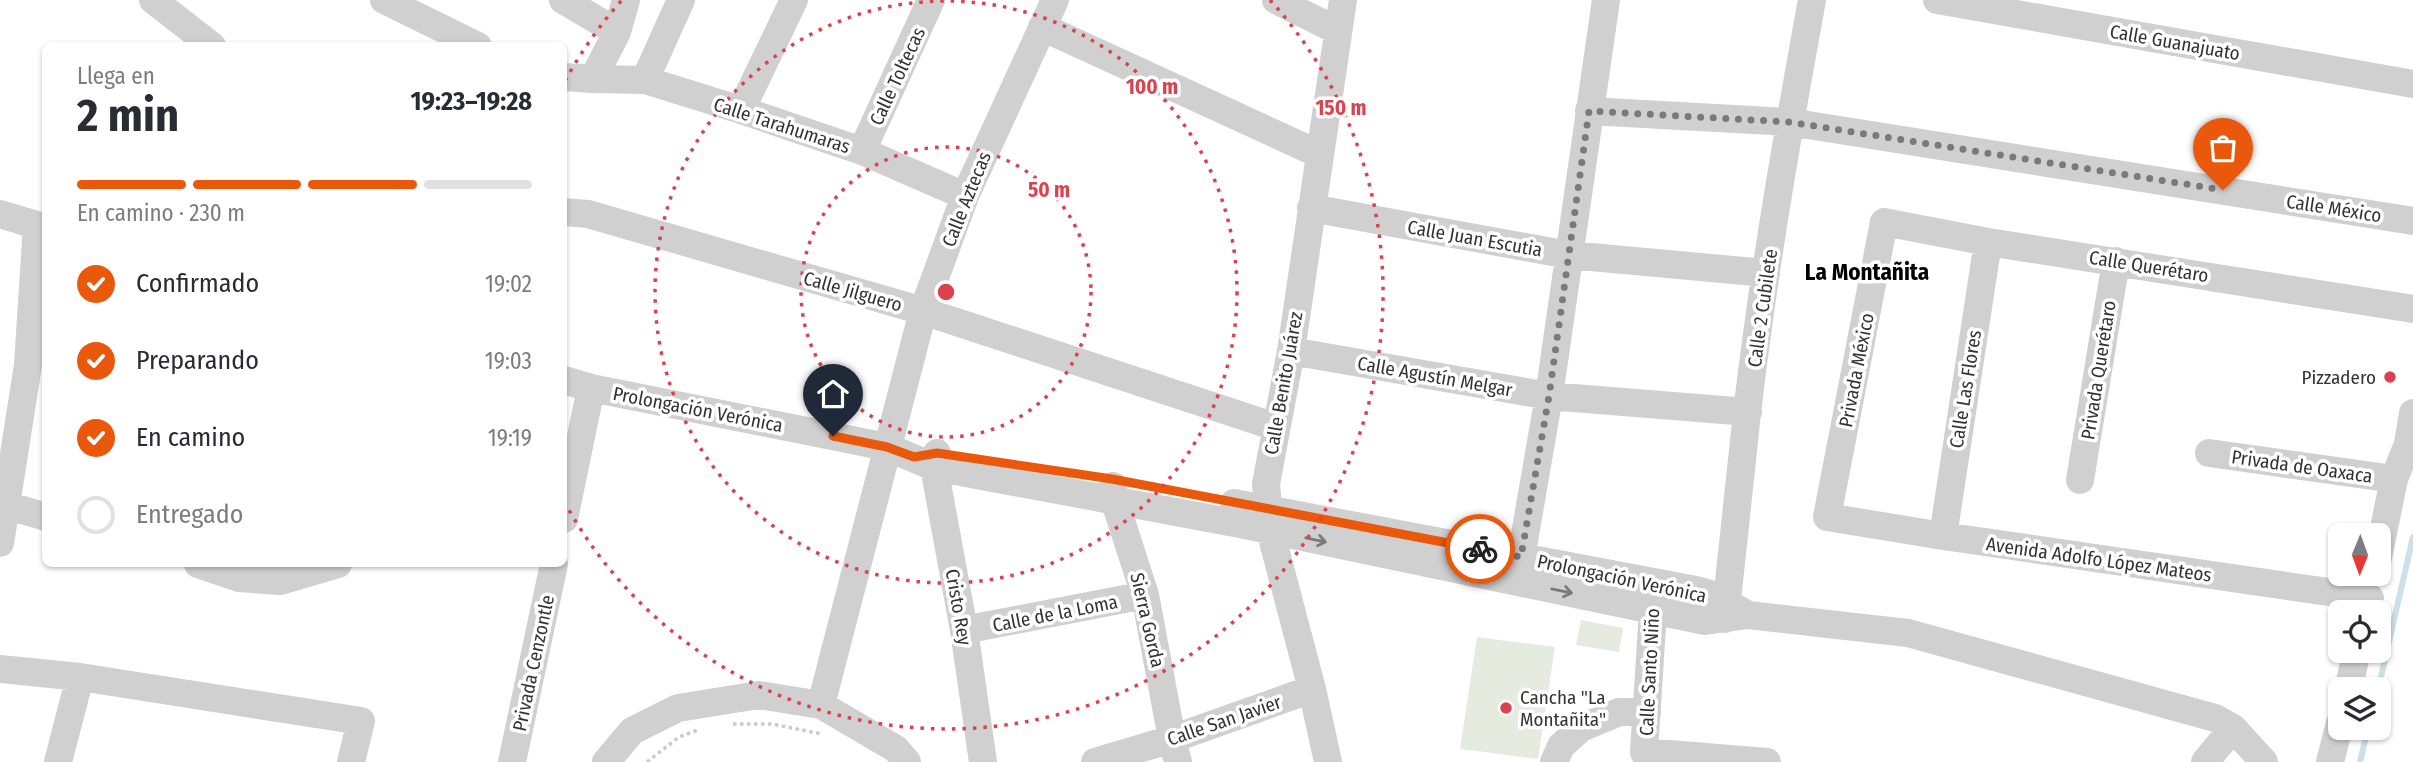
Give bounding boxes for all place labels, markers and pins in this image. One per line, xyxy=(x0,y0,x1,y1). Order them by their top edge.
pin xyxy=(2193,118,2253,190)
centre of rings xyxy=(934,280,958,304)
pin xyxy=(803,364,863,436)
place label: Pizzadero xyxy=(2302,366,2376,389)
marker: Pizzadero xyxy=(2382,369,2398,385)
place label: Cancha "La Montañita" xyxy=(1520,686,1606,731)
marker: Cancha "La Montañita" xyxy=(1498,700,1514,716)

